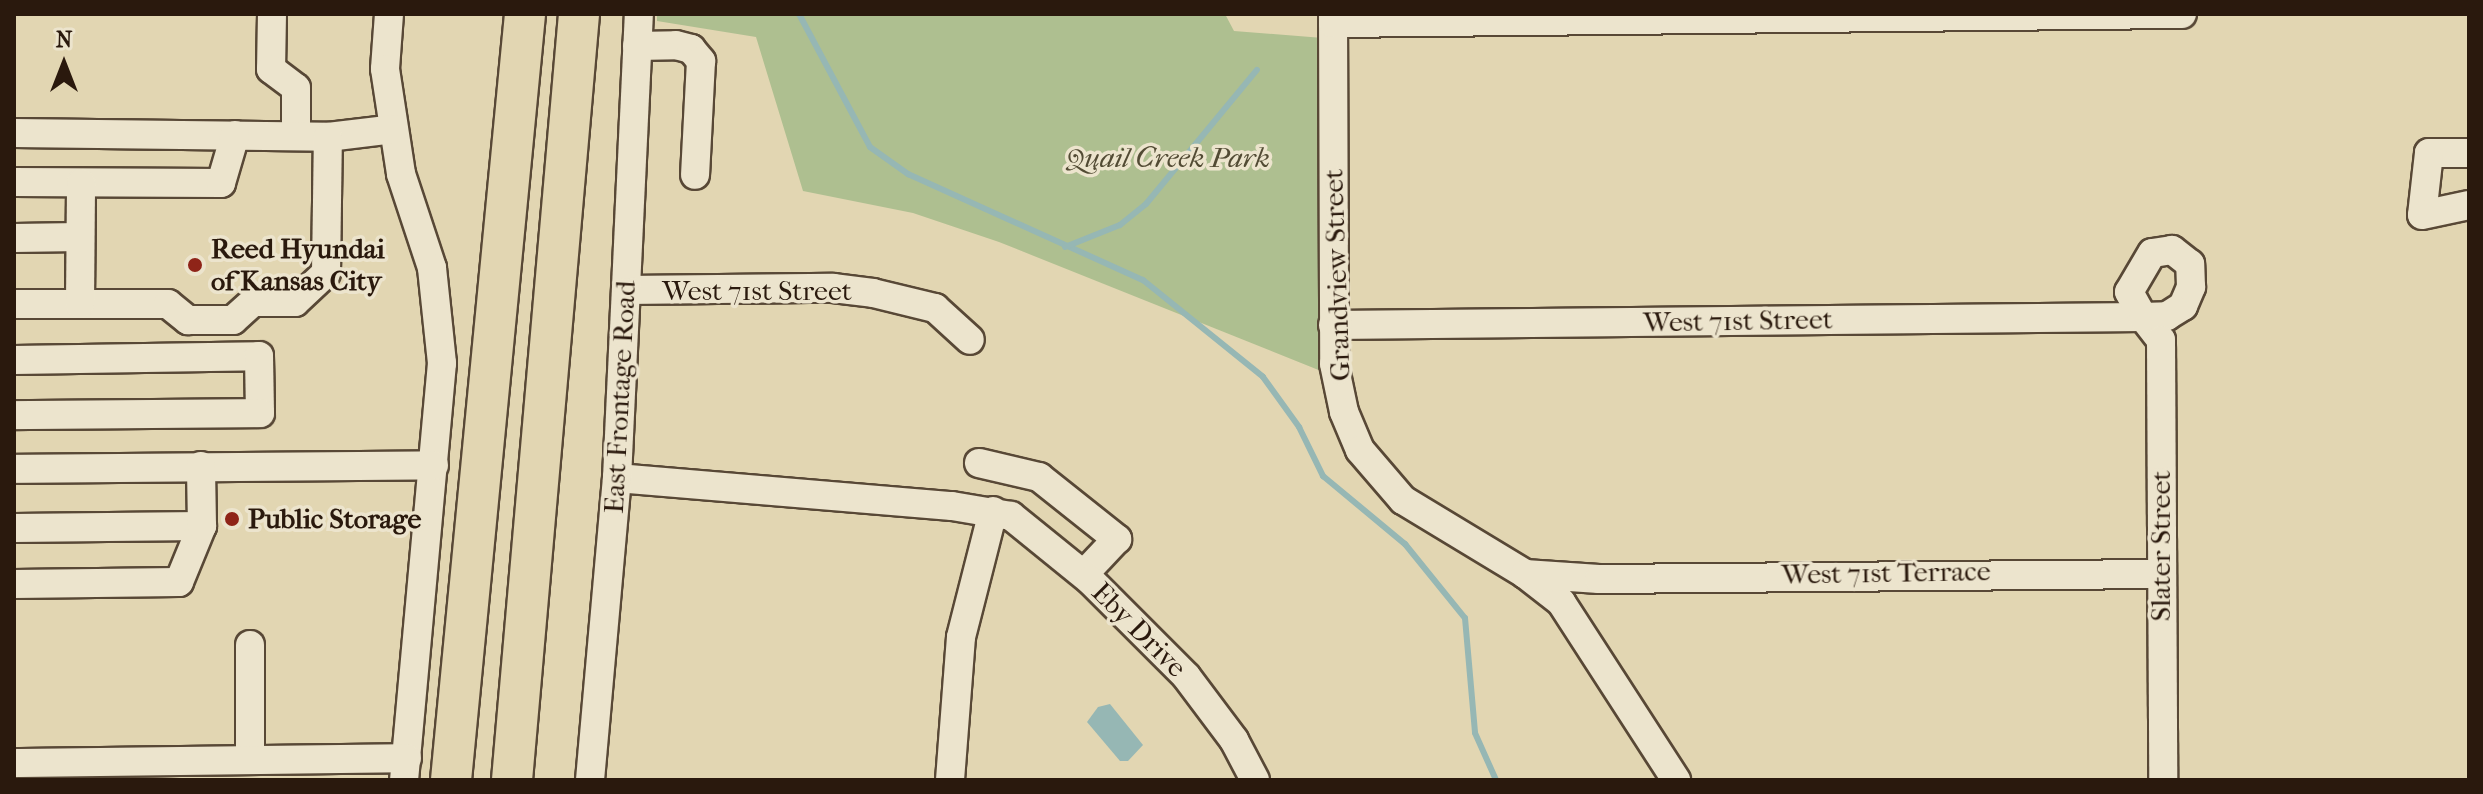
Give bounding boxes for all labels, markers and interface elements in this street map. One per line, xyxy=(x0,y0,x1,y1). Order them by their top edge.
north arrow xyxy=(24,24,104,104)
text: N xyxy=(56,27,72,53)
park label: Quail Creek Park xyxy=(1066,141,1270,175)
street label: Grandview Street xyxy=(1317,168,1357,382)
place label: Reed Hyundai of Kansas City xyxy=(211,232,385,298)
marker: Reed Hyundai of Kansas City xyxy=(186,256,204,274)
street label: West 71st Street xyxy=(662,274,852,308)
street label: East Frontage Road xyxy=(597,280,643,514)
street label: West 71st Street xyxy=(1643,303,1833,339)
street label: Slater Street xyxy=(2144,471,2178,621)
place label: Public Storage xyxy=(248,502,421,536)
marker: Public Storage xyxy=(223,510,241,528)
street label: West 71st Terrace xyxy=(1781,554,1991,592)
street label: Eby Drive xyxy=(1085,576,1193,684)

